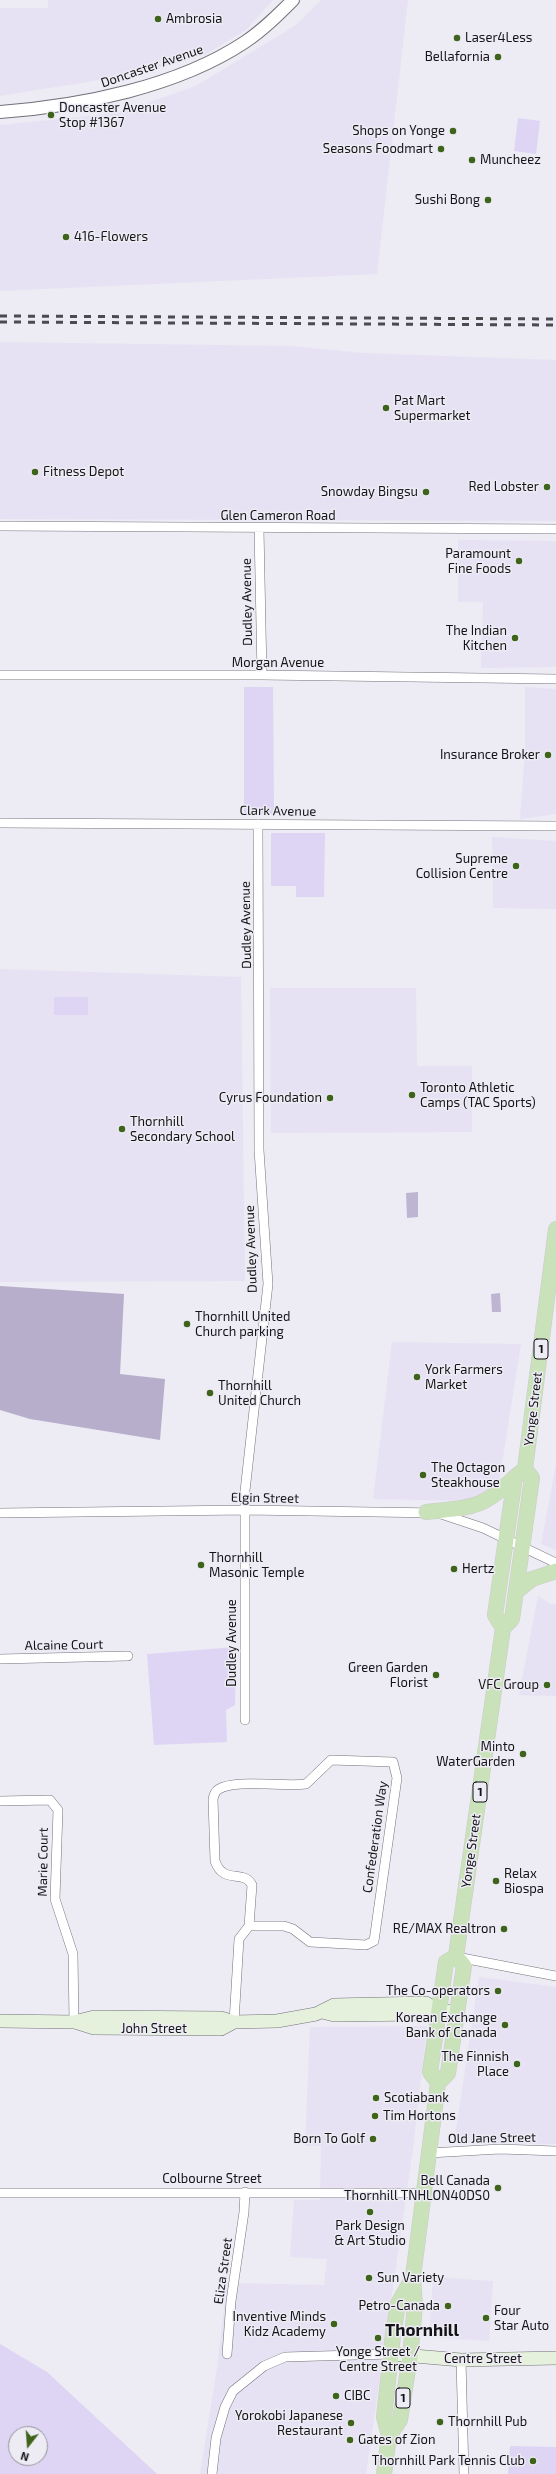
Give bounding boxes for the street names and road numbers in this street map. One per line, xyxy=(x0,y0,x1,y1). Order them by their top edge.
street label: Doncaster Avenue xyxy=(99,41,205,91)
street label: Glen Cameron Road xyxy=(220,508,336,524)
street label: Dudley Avenue xyxy=(238,558,256,646)
street label: Morgan Avenue xyxy=(232,655,324,671)
street label: Clark Avenue xyxy=(240,803,316,819)
street label: Dudley Avenue xyxy=(237,881,255,969)
street label: Dudley Avenue xyxy=(242,1205,260,1293)
road number: 1 xyxy=(534,1339,548,1359)
street label: Yonge Street xyxy=(521,1371,545,1447)
street label: Elgin Street xyxy=(231,1490,299,1506)
street label: Dudley Avenue xyxy=(224,1599,240,1687)
street label: Alcaine Court xyxy=(25,1637,103,1653)
street label: Confederation Way xyxy=(359,1780,391,1894)
road number: 1 xyxy=(473,1782,487,1802)
street label: Yonge Street xyxy=(458,1813,484,1889)
street label: Marie Court xyxy=(35,1827,51,1897)
street label: John Street xyxy=(121,2021,187,2037)
street label: Old Jane Street xyxy=(448,2129,536,2147)
street label: Colbourne Street xyxy=(162,2171,262,2187)
street label: Eliza Street xyxy=(211,2237,235,2305)
street label: Centre Street xyxy=(444,2351,522,2367)
road number: 1 xyxy=(396,2388,410,2408)

